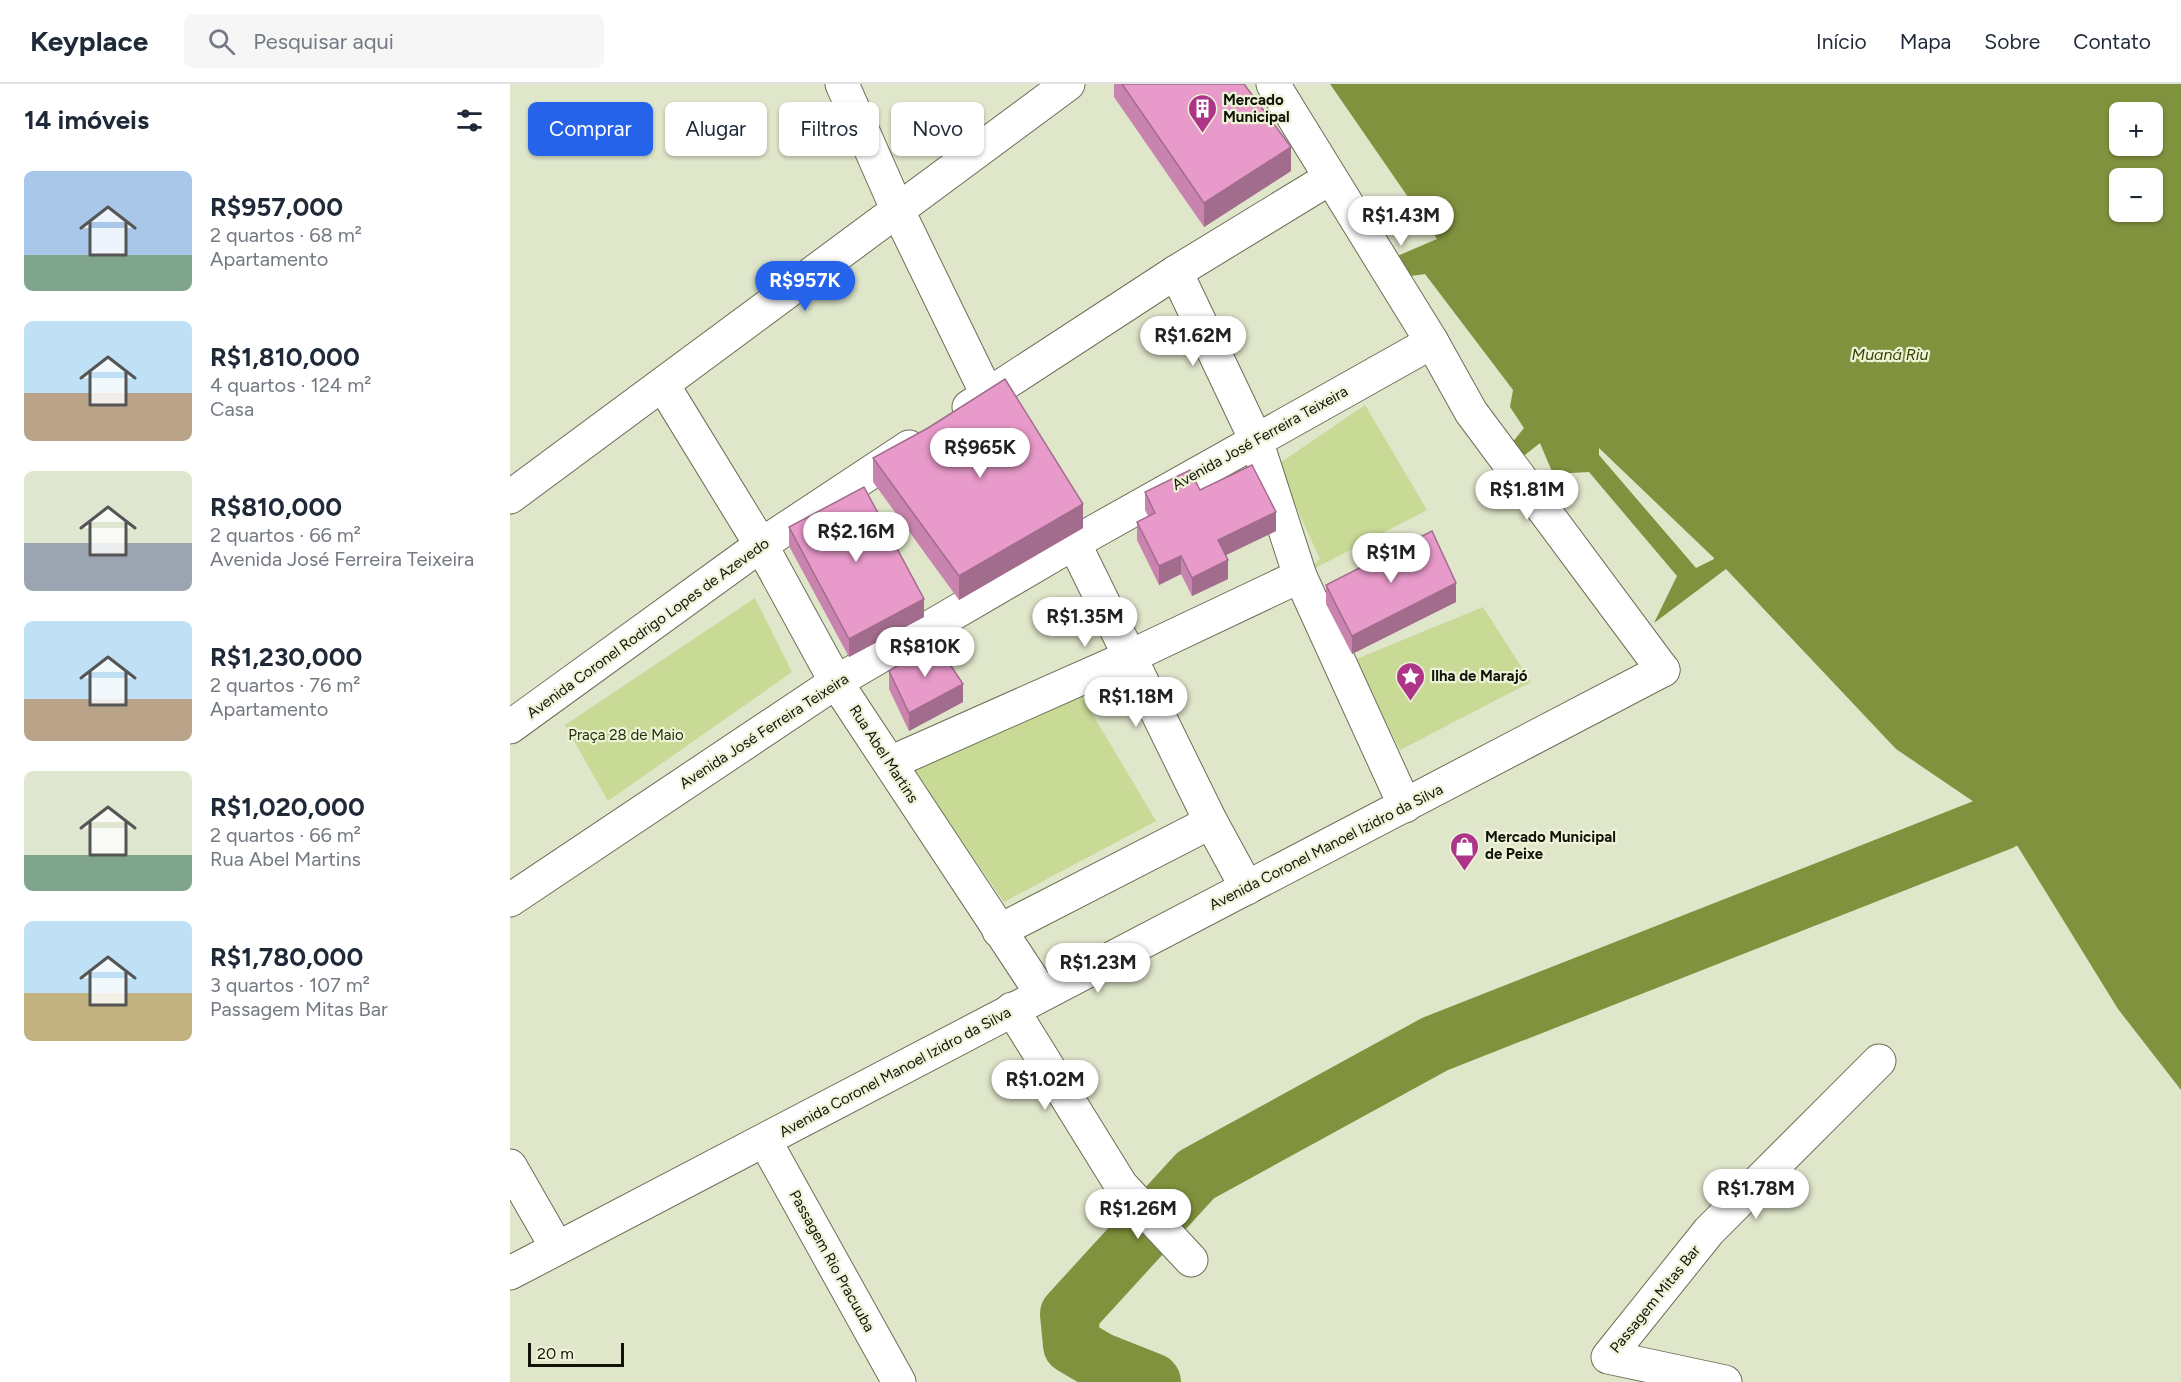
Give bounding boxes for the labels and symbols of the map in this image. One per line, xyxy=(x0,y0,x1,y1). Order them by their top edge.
place label: Mercado Municipal xyxy=(1223,91,1290,126)
building icon: Mercado Municipal xyxy=(1186,93,1218,135)
pin: R$1.43M xyxy=(1346,196,1456,247)
pin: R$957K xyxy=(756,261,854,312)
pin: R$1.62M xyxy=(1138,316,1248,367)
water label: Muaná Riu xyxy=(1852,345,1928,364)
street label: Avenida José Ferreira Teixeira xyxy=(1169,382,1351,494)
pin: R$965K xyxy=(931,428,1029,479)
pin: R$1.81M xyxy=(1472,470,1582,521)
pin: R$2.16M xyxy=(801,512,911,563)
pin: R$1M xyxy=(1355,533,1427,584)
street label: Avenida Coronel Rodrigo Lopes de Azevedo xyxy=(523,534,773,722)
pin: R$1.35M xyxy=(1030,597,1140,648)
pin: R$810K xyxy=(876,627,974,678)
place icon: Ilha de Marajó xyxy=(1394,660,1426,702)
place label: Ilha de Marajó xyxy=(1431,667,1528,685)
street label: Avenida José Ferreira Teixeira xyxy=(676,670,852,792)
pin: R$1.18M xyxy=(1081,677,1191,728)
street label: Rua Abel Martins xyxy=(846,702,922,806)
park label: Praça 28 de Maio xyxy=(568,726,684,744)
street label: Avenida Coronel Manoel Izidro da Silva xyxy=(1206,780,1446,914)
place label: Mercado Municipal de Peixe xyxy=(1485,828,1616,863)
shop icon: Mercado Municipal de Peixe xyxy=(1448,830,1480,872)
pin: R$1.23M xyxy=(1043,943,1153,994)
street label: Avenida Coronel Manoel Izidro da Silva xyxy=(776,1003,1014,1141)
pin: R$1.02M xyxy=(990,1060,1100,1111)
pin: R$1.78M xyxy=(1701,1169,1811,1220)
street label: Passagem Rio Pracuuba xyxy=(786,1187,878,1335)
pin: R$1.26M xyxy=(1083,1189,1193,1240)
street label: Passagem Mitas Bar xyxy=(1606,1242,1704,1356)
scale bar xyxy=(528,1340,624,1368)

